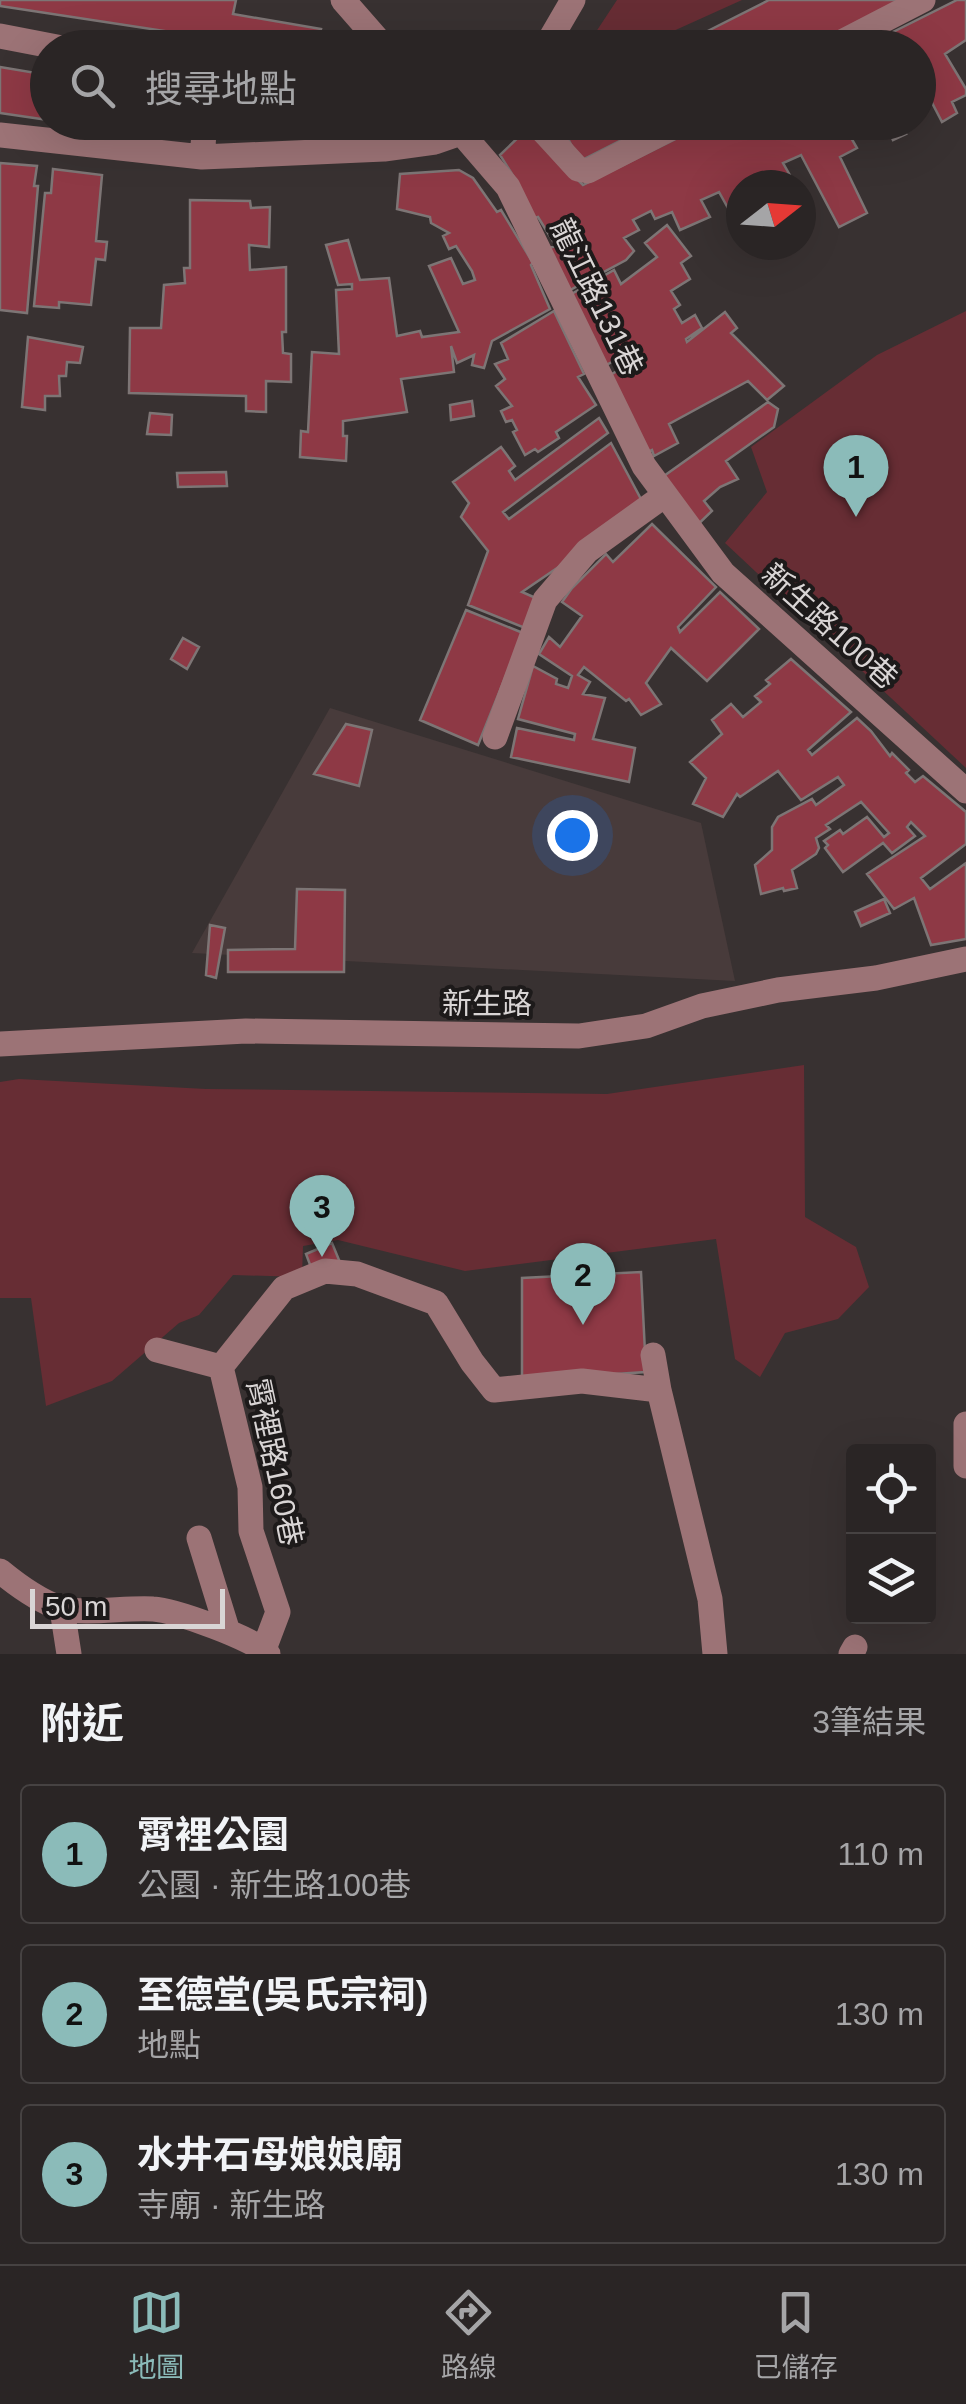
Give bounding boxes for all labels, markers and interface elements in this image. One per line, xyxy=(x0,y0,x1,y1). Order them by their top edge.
search box xyxy=(30,30,936,140)
icon: search xyxy=(65,58,120,113)
text: 搜尋地點 xyxy=(145,68,297,110)
north arrow xyxy=(726,170,816,260)
street label: 龍江路131巷 xyxy=(545,213,649,381)
pin: 1 xyxy=(824,434,888,517)
street label: 新生路100巷 xyxy=(756,557,904,695)
your location xyxy=(547,810,598,861)
street label: 新生路 xyxy=(442,987,532,1020)
pin: 3 xyxy=(290,1174,354,1257)
pin: 2 xyxy=(550,1242,616,1325)
street label: 霄裡路160巷 xyxy=(241,1375,309,1549)
map controls xyxy=(846,1444,936,1624)
button: locate xyxy=(846,1444,936,1534)
button: layers xyxy=(846,1534,936,1624)
scale bar xyxy=(30,1584,225,1628)
text: 50 m xyxy=(45,1591,107,1622)
text: 附近 xyxy=(40,1700,124,1747)
text: 3筆結果 xyxy=(812,1704,926,1740)
text: 霄裡公園 xyxy=(137,1814,289,1856)
text: 1 xyxy=(66,1836,83,1872)
text: 110 m xyxy=(837,1836,924,1872)
text: 公園 · 新生路100巷 xyxy=(137,1867,411,1903)
text: 至德堂(吳氏宗祠) xyxy=(137,1974,428,2016)
text: 2 xyxy=(66,1996,83,2032)
text: 130 m xyxy=(835,1996,924,2032)
text: 地點 xyxy=(137,2027,201,2063)
text: 水井石母娘娘廟 xyxy=(137,2134,403,2176)
text: 3 xyxy=(66,2156,83,2192)
text: 130 m xyxy=(835,2156,924,2192)
text: 寺廟 · 新生路 xyxy=(137,2187,325,2223)
tab: 地圖 xyxy=(128,2285,184,2385)
tab: 路線 xyxy=(441,2285,497,2385)
tab: 已儲存 xyxy=(754,2285,838,2385)

